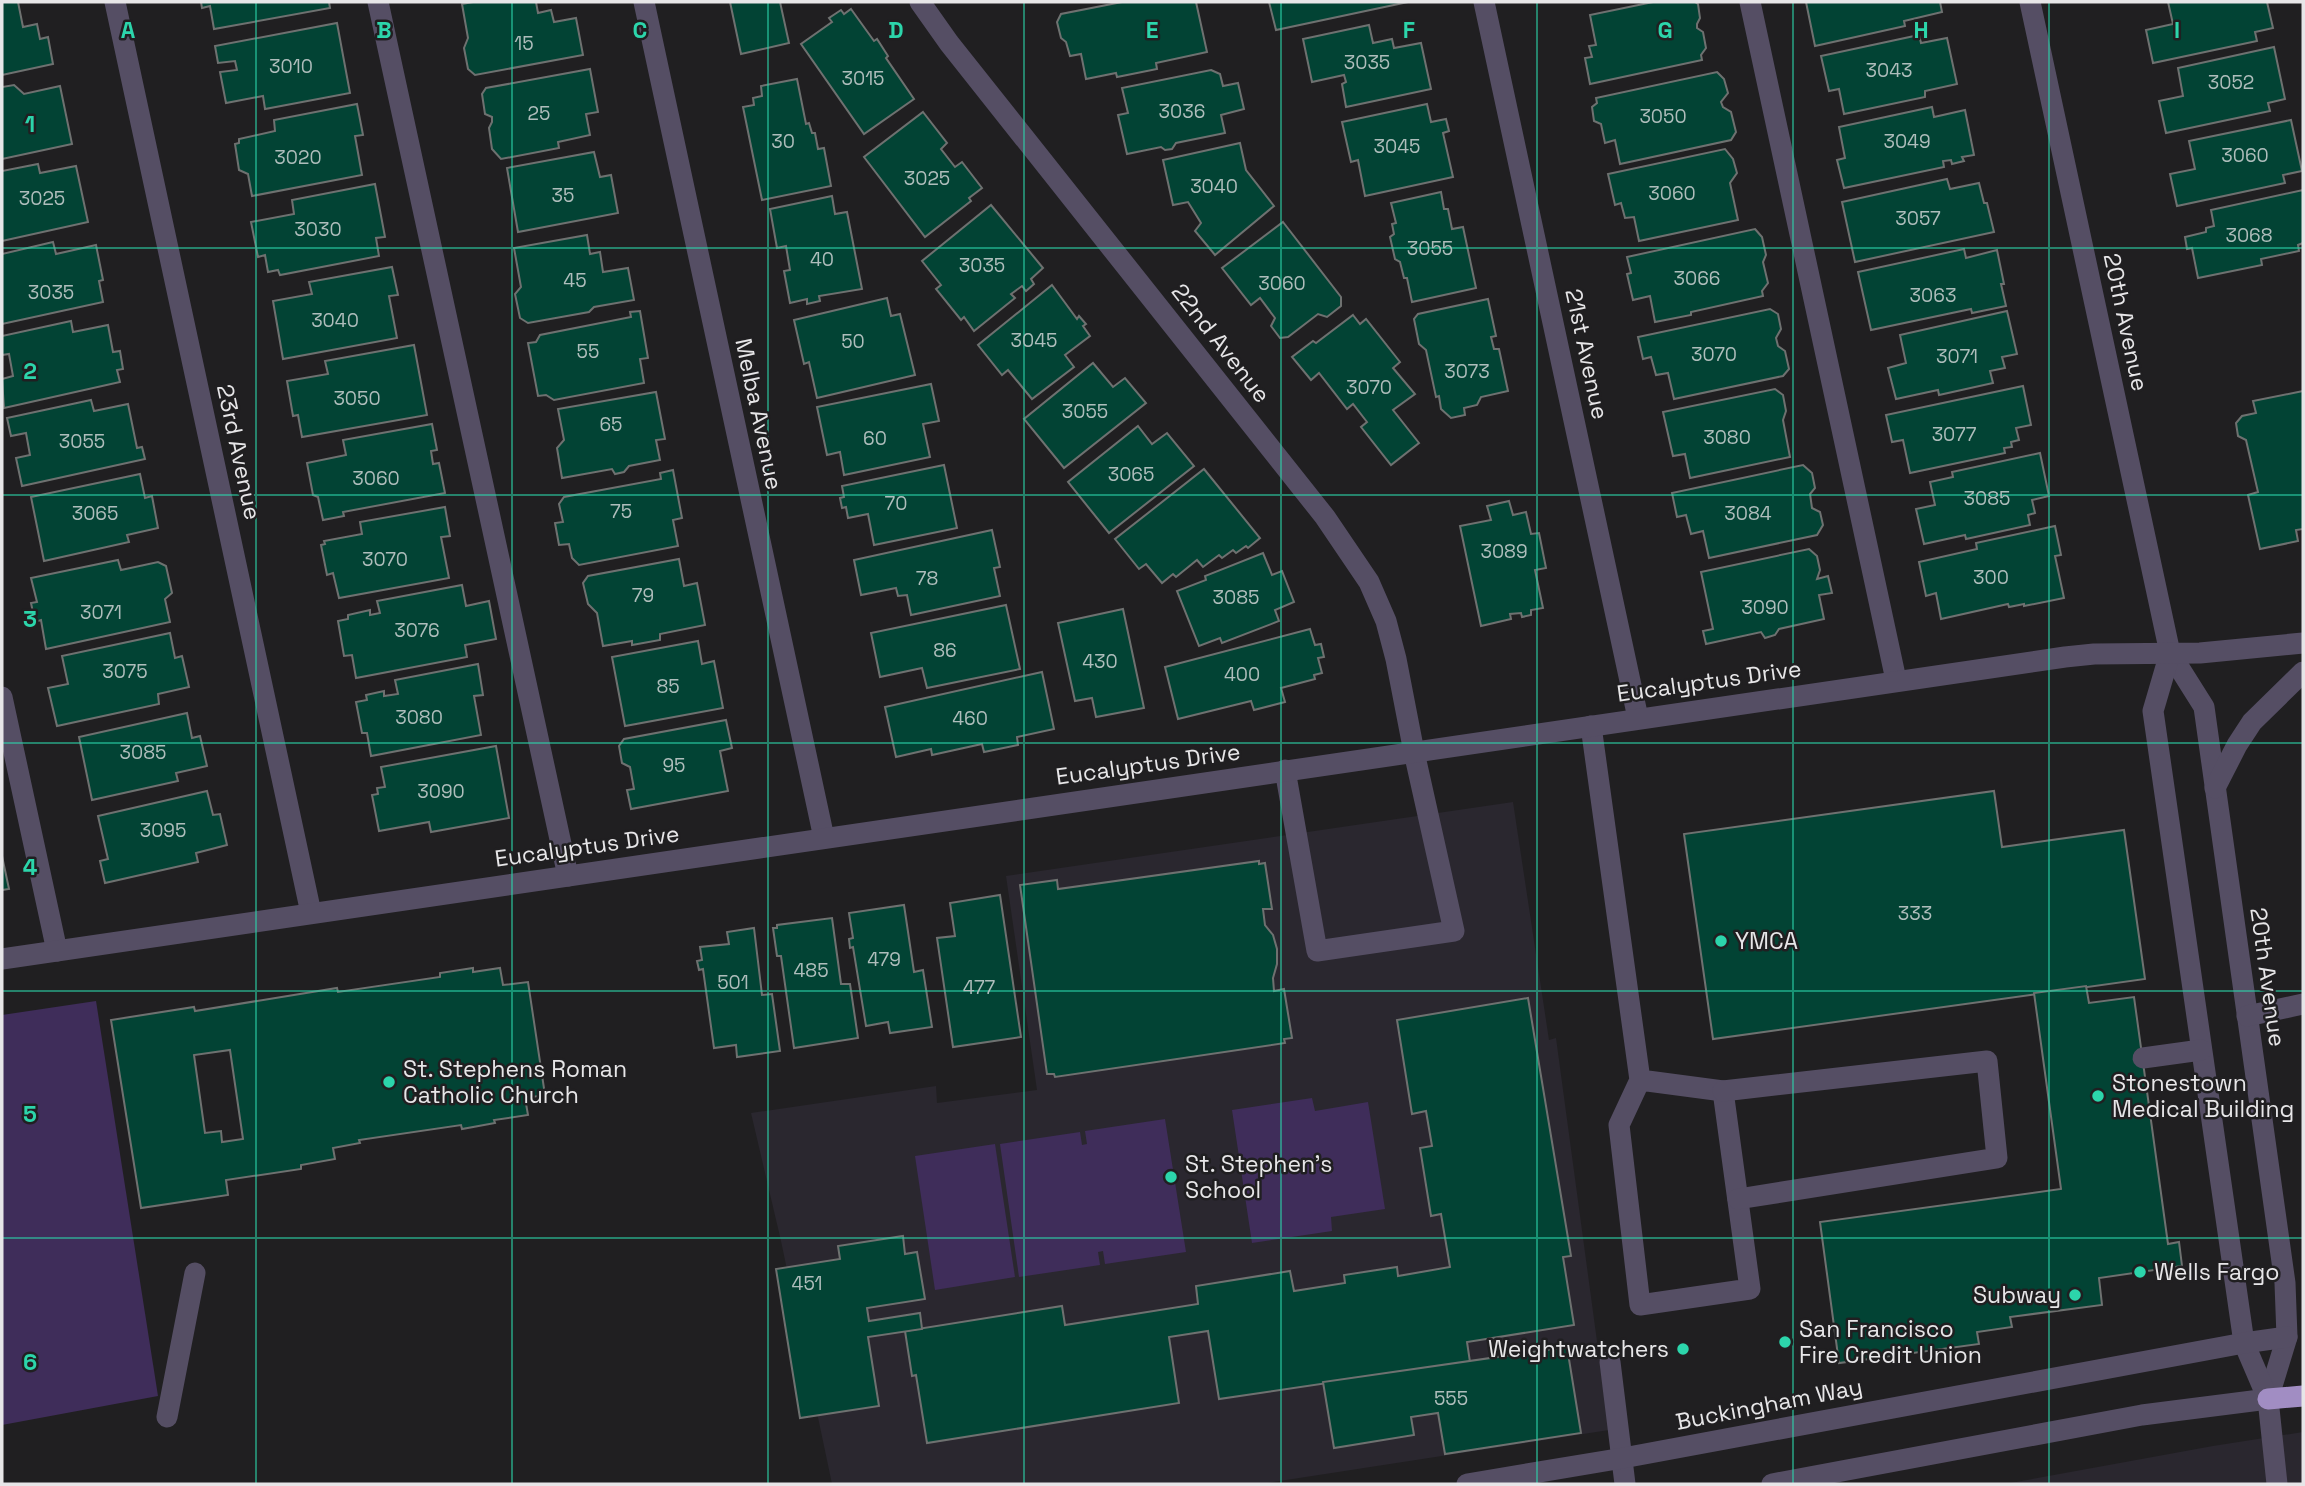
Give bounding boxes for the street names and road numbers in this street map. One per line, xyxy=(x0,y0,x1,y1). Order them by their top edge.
street label: 20th Avenue xyxy=(2097,250,2155,394)
street label: 22nd Avenue xyxy=(1165,277,1277,409)
street label: 21st Avenue xyxy=(1559,286,1615,422)
street label: Melba Avenue xyxy=(728,336,790,492)
street label: 23rd Avenue xyxy=(210,382,268,522)
street label: Eucalyptus Drive xyxy=(1615,653,1803,709)
street label: Eucalyptus Drive xyxy=(1054,736,1242,792)
street label: Eucalyptus Drive xyxy=(493,818,681,874)
street label: 20th Avenue xyxy=(2243,906,2293,1048)
street label: Buckingham Way xyxy=(1673,1371,1865,1437)

